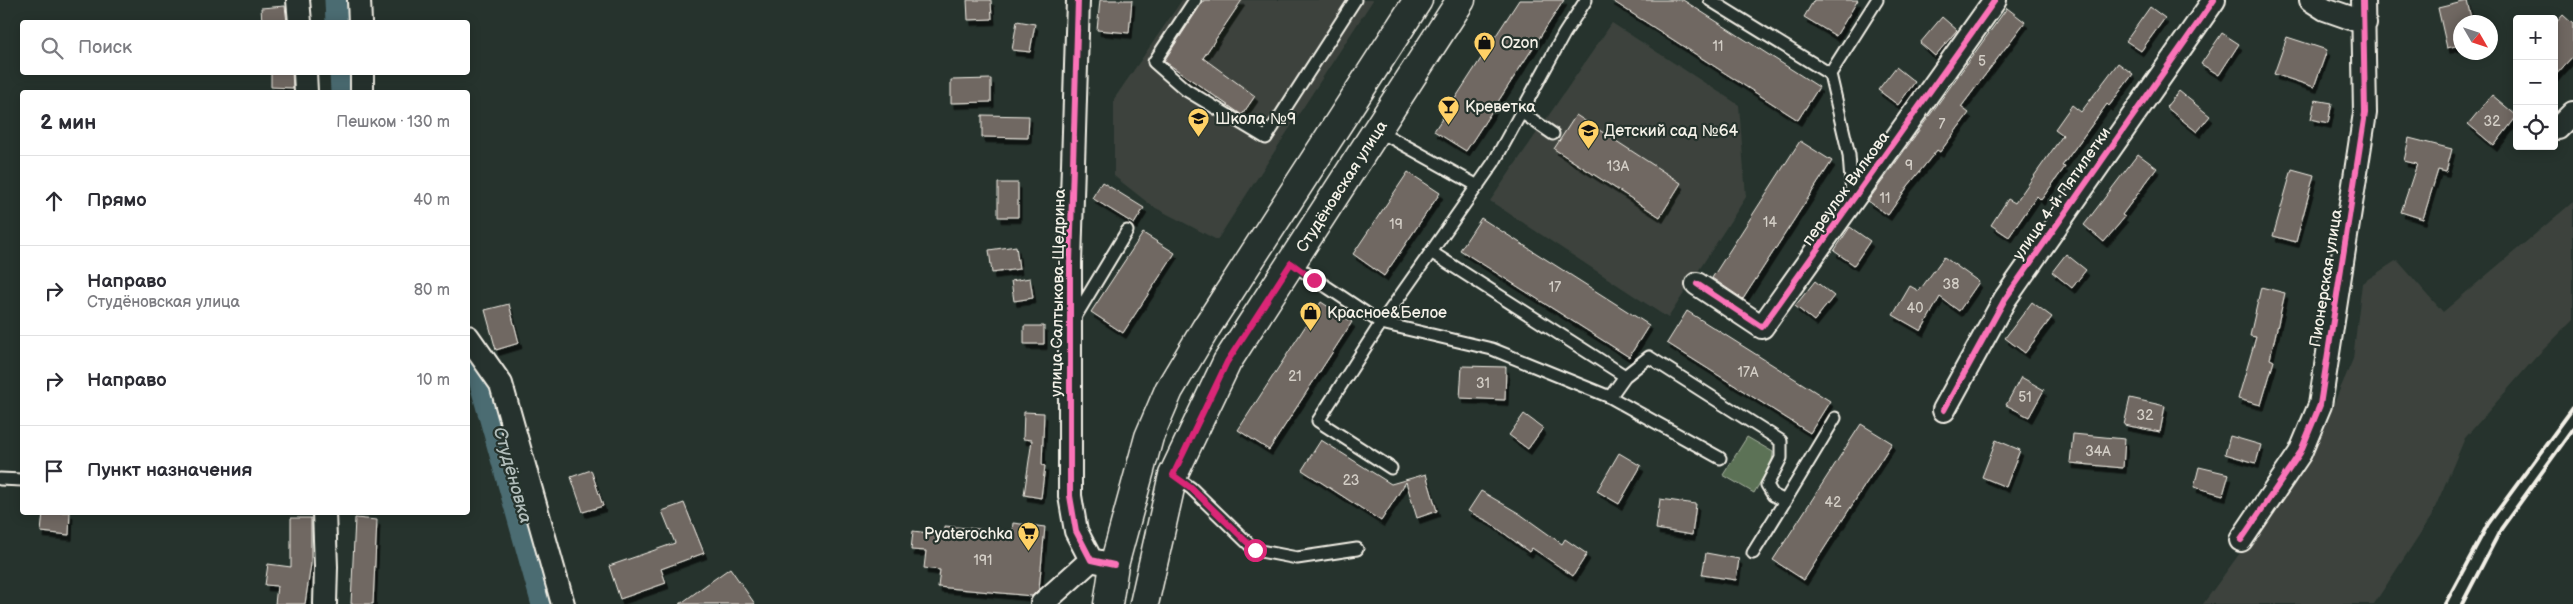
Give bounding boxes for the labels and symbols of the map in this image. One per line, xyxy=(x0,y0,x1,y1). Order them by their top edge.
north arrow xyxy=(2453,15,2498,60)
shop icon: Ozon xyxy=(1473,30,1497,61)
place label: Ozon xyxy=(1501,34,1539,53)
house number: 11 xyxy=(1713,38,1723,55)
house number: 5 xyxy=(1978,53,1986,70)
bar icon: Креветка xyxy=(1437,94,1461,125)
place label: Креветка xyxy=(1465,98,1536,117)
school or university icon: Школа №9 xyxy=(1187,106,1211,137)
place label: Школа №9 xyxy=(1215,110,1296,129)
house number: 32 xyxy=(2484,113,2501,130)
house number: 7 xyxy=(1939,116,1946,133)
street label: Студёновская улица xyxy=(1293,117,1392,256)
school or university icon: Детский сад №64 xyxy=(1576,118,1600,149)
place label: Детский сад №64 xyxy=(1604,122,1738,141)
street label: улица 4-й Пятилетки xyxy=(2009,124,2115,264)
street label: переулок Вилкова xyxy=(1798,128,1894,250)
house number: 9 xyxy=(1905,157,1913,174)
house number: 13А xyxy=(1607,158,1630,175)
street label: улица Салтыкова-Щедрина xyxy=(1047,188,1070,397)
house number: 11 xyxy=(1880,190,1890,207)
street label: Пионерская улица xyxy=(2306,207,2347,349)
house number: 14 xyxy=(1763,214,1777,231)
house number: 19 xyxy=(1389,216,1403,233)
route end xyxy=(1303,269,1326,292)
house number: 38 xyxy=(1943,276,1959,293)
house number: 17 xyxy=(1549,279,1561,296)
shop icon: Красное&Белое xyxy=(1299,300,1323,331)
house number: 40 xyxy=(1907,300,1923,317)
place label: Красное&Белое xyxy=(1327,304,1447,323)
house number: 17А xyxy=(1738,364,1759,381)
house number: 21 xyxy=(1288,368,1302,385)
house number: 31 xyxy=(1476,375,1490,392)
house number: 51 xyxy=(2018,389,2032,406)
house number: 32 xyxy=(2137,407,2154,424)
water label: Студёновка xyxy=(489,425,536,526)
house number: 34А xyxy=(2085,443,2111,460)
house number: 23 xyxy=(1343,472,1359,489)
house number: 42 xyxy=(1825,494,1842,511)
supermarket icon: Pyaterochka xyxy=(1017,521,1041,552)
place label: Pyaterochka xyxy=(924,525,1013,544)
route start xyxy=(1244,539,1267,562)
house number: 191 xyxy=(974,552,992,569)

